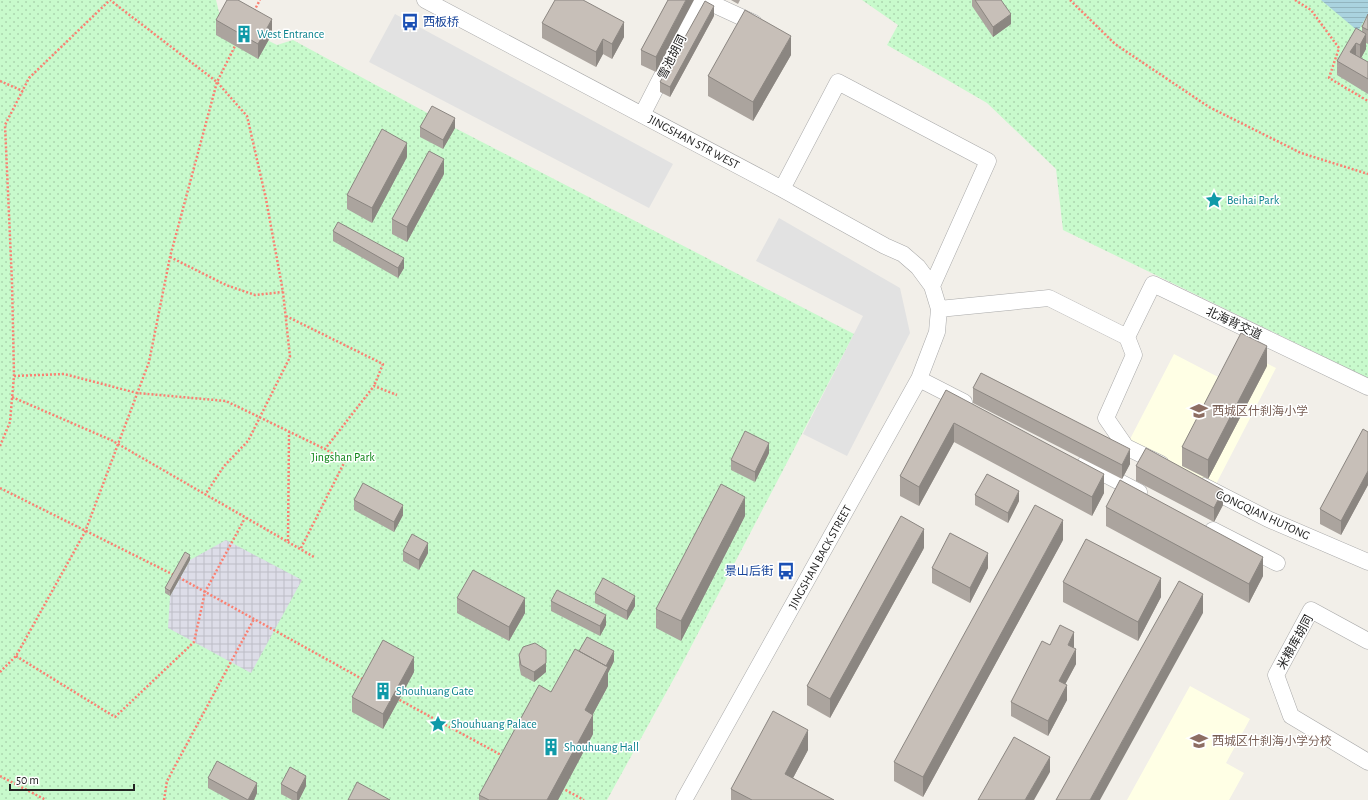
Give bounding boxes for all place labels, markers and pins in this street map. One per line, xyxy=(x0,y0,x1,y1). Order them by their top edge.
bus stop icon: 西板桥 xyxy=(400,12,420,32)
place label: 西板桥 xyxy=(423,16,459,28)
building icon: West Entrance xyxy=(234,24,254,44)
place label: West Entrance xyxy=(257,28,324,40)
place icon: Beihai Park xyxy=(1204,190,1224,210)
place label: Beihai Park xyxy=(1227,194,1280,206)
school or university icon: 西城区什刹海小学 xyxy=(1189,401,1209,421)
place label: 西城区什刹海小学 xyxy=(1212,404,1308,417)
bus stop icon: 景山后街 xyxy=(776,561,796,581)
place label: 景山后街 xyxy=(725,564,773,577)
building icon: Shouhuang Gate xyxy=(373,681,393,701)
place label: Shouhuang Gate xyxy=(396,685,473,697)
place icon: Shouhuang Palace xyxy=(428,714,448,734)
place label: Shouhuang Palace xyxy=(451,718,537,730)
school or university icon: 西城区什刹海小学分校 xyxy=(1189,731,1209,751)
place label: 西城区什刹海小学分校 xyxy=(1212,734,1332,747)
building icon: Shouhuang Hall xyxy=(541,737,561,757)
place label: Shouhuang Hall xyxy=(564,741,639,753)

